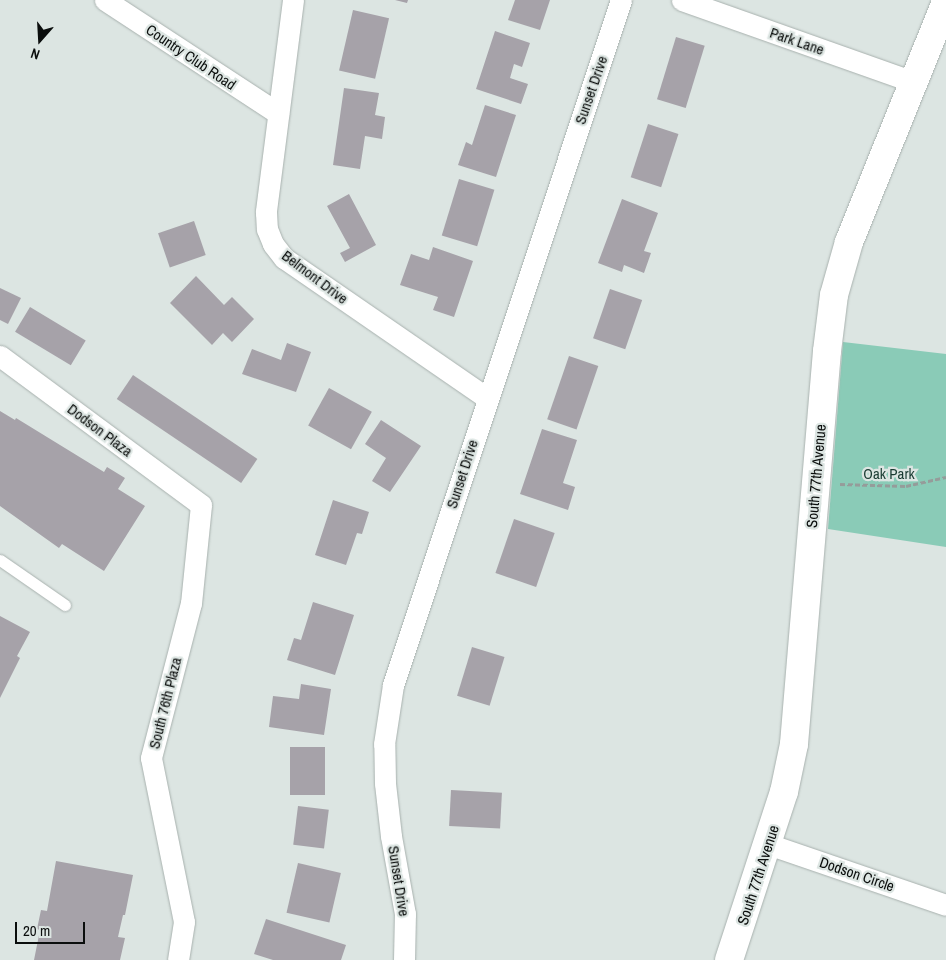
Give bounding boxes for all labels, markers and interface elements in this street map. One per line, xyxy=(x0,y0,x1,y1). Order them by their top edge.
north arrow xyxy=(15,15,65,65)
street label: Country Club Road xyxy=(143,20,239,94)
street label: Park Lane xyxy=(768,23,826,59)
text: N xyxy=(28,44,42,64)
street label: Sunset Drive xyxy=(571,53,611,127)
street label: Belmont Drive xyxy=(278,246,352,308)
street label: Dodson Plaza xyxy=(64,400,136,460)
street label: South 77th Avenue xyxy=(802,423,830,529)
street label: Sunset Drive xyxy=(442,437,482,511)
park label: Oak Park xyxy=(863,465,915,483)
street label: South 76th Plaza xyxy=(145,655,185,751)
street label: South 77th Avenue xyxy=(733,823,783,927)
street label: Sunset Drive xyxy=(385,844,413,918)
street label: Dodson Circle xyxy=(817,853,897,895)
scale bar xyxy=(18,912,88,944)
text: 20 m xyxy=(23,920,50,941)

